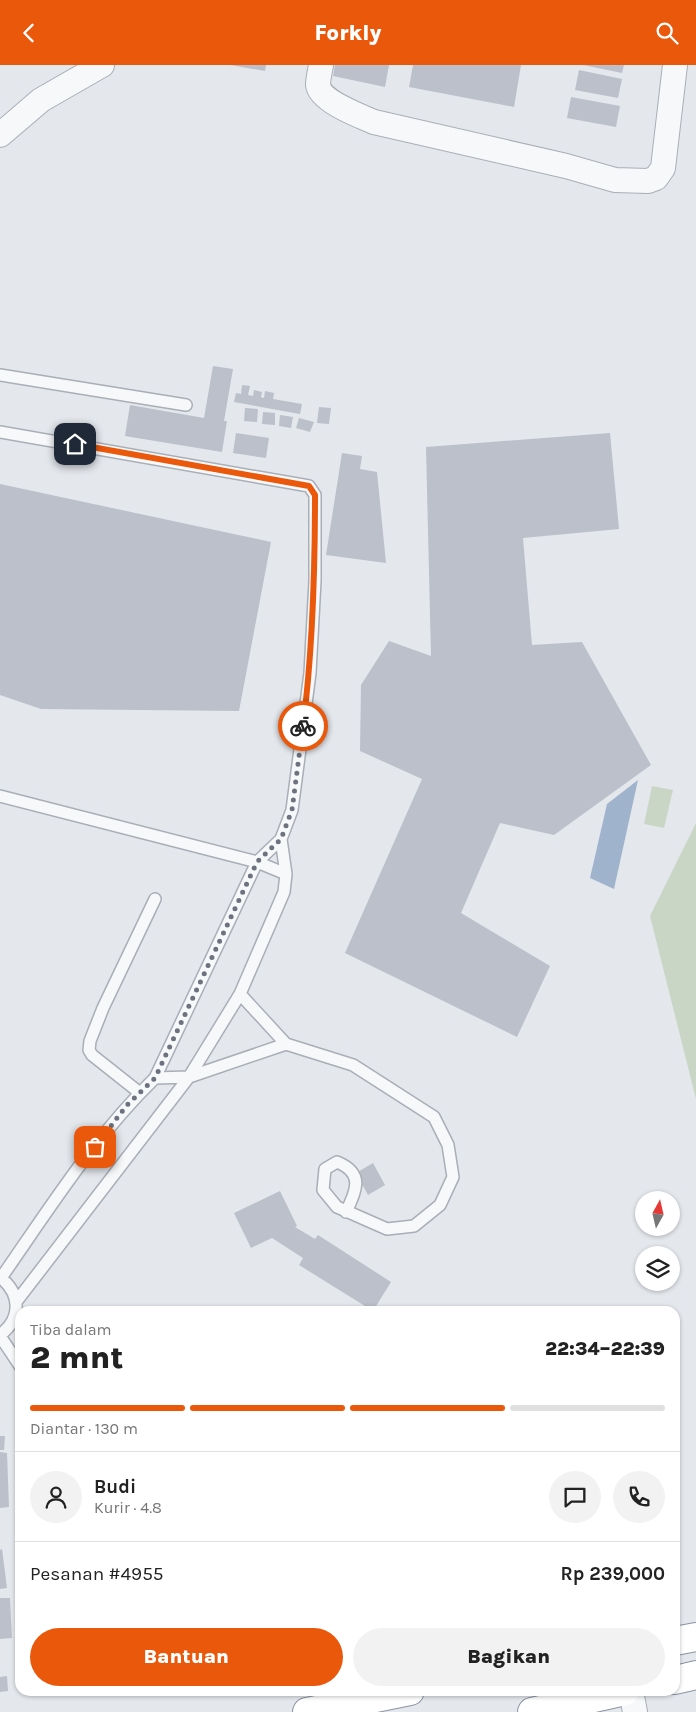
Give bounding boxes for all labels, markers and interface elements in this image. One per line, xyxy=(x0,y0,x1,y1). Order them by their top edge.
icon: back xyxy=(15,19,43,47)
icon: search xyxy=(653,19,681,47)
text: Forkly xyxy=(315,20,381,46)
pin xyxy=(54,423,96,465)
icon: home xyxy=(61,430,89,458)
courier xyxy=(278,701,328,751)
icon: bike xyxy=(289,712,317,740)
pin xyxy=(74,1126,116,1168)
icon: bag xyxy=(81,1133,109,1161)
north arrow xyxy=(635,1191,680,1236)
map controls xyxy=(635,1191,680,1291)
button: layers xyxy=(635,1246,680,1291)
text: Tiba dalam xyxy=(30,1320,111,1339)
text: 22:34–22:39 xyxy=(545,1338,665,1360)
text: 2 mnt xyxy=(30,1339,124,1376)
text: Diantar · 130 m xyxy=(30,1419,138,1438)
button: person xyxy=(30,1471,82,1523)
button: chat xyxy=(549,1471,601,1523)
button: phone xyxy=(613,1471,665,1523)
text: Budi xyxy=(94,1476,136,1498)
text: Kurir · 4.8 xyxy=(94,1498,162,1517)
text: Pesanan #4955 xyxy=(30,1563,164,1585)
text: Rp 239,000 xyxy=(561,1563,665,1585)
button: Bantuan xyxy=(30,1628,343,1686)
button: Bagikan xyxy=(353,1628,665,1686)

